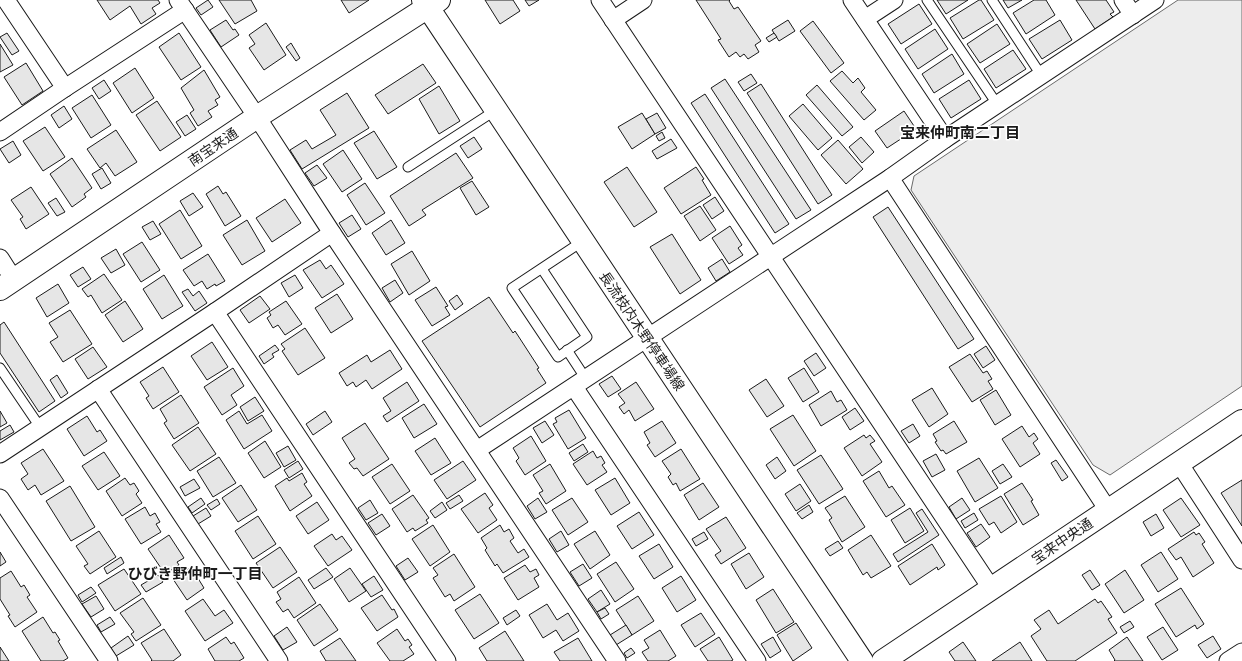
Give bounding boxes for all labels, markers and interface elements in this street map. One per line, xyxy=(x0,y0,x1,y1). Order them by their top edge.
district label: 宝来仲町南二丁目 xyxy=(900,123,1020,144)
street label: 南宝来通 xyxy=(185,124,242,172)
street label: 長流枝内木野停車場線 xyxy=(594,268,689,395)
street label: 宝来中央通 xyxy=(1028,514,1097,570)
district label: ひびき野仲町一丁目 xyxy=(127,564,263,585)

